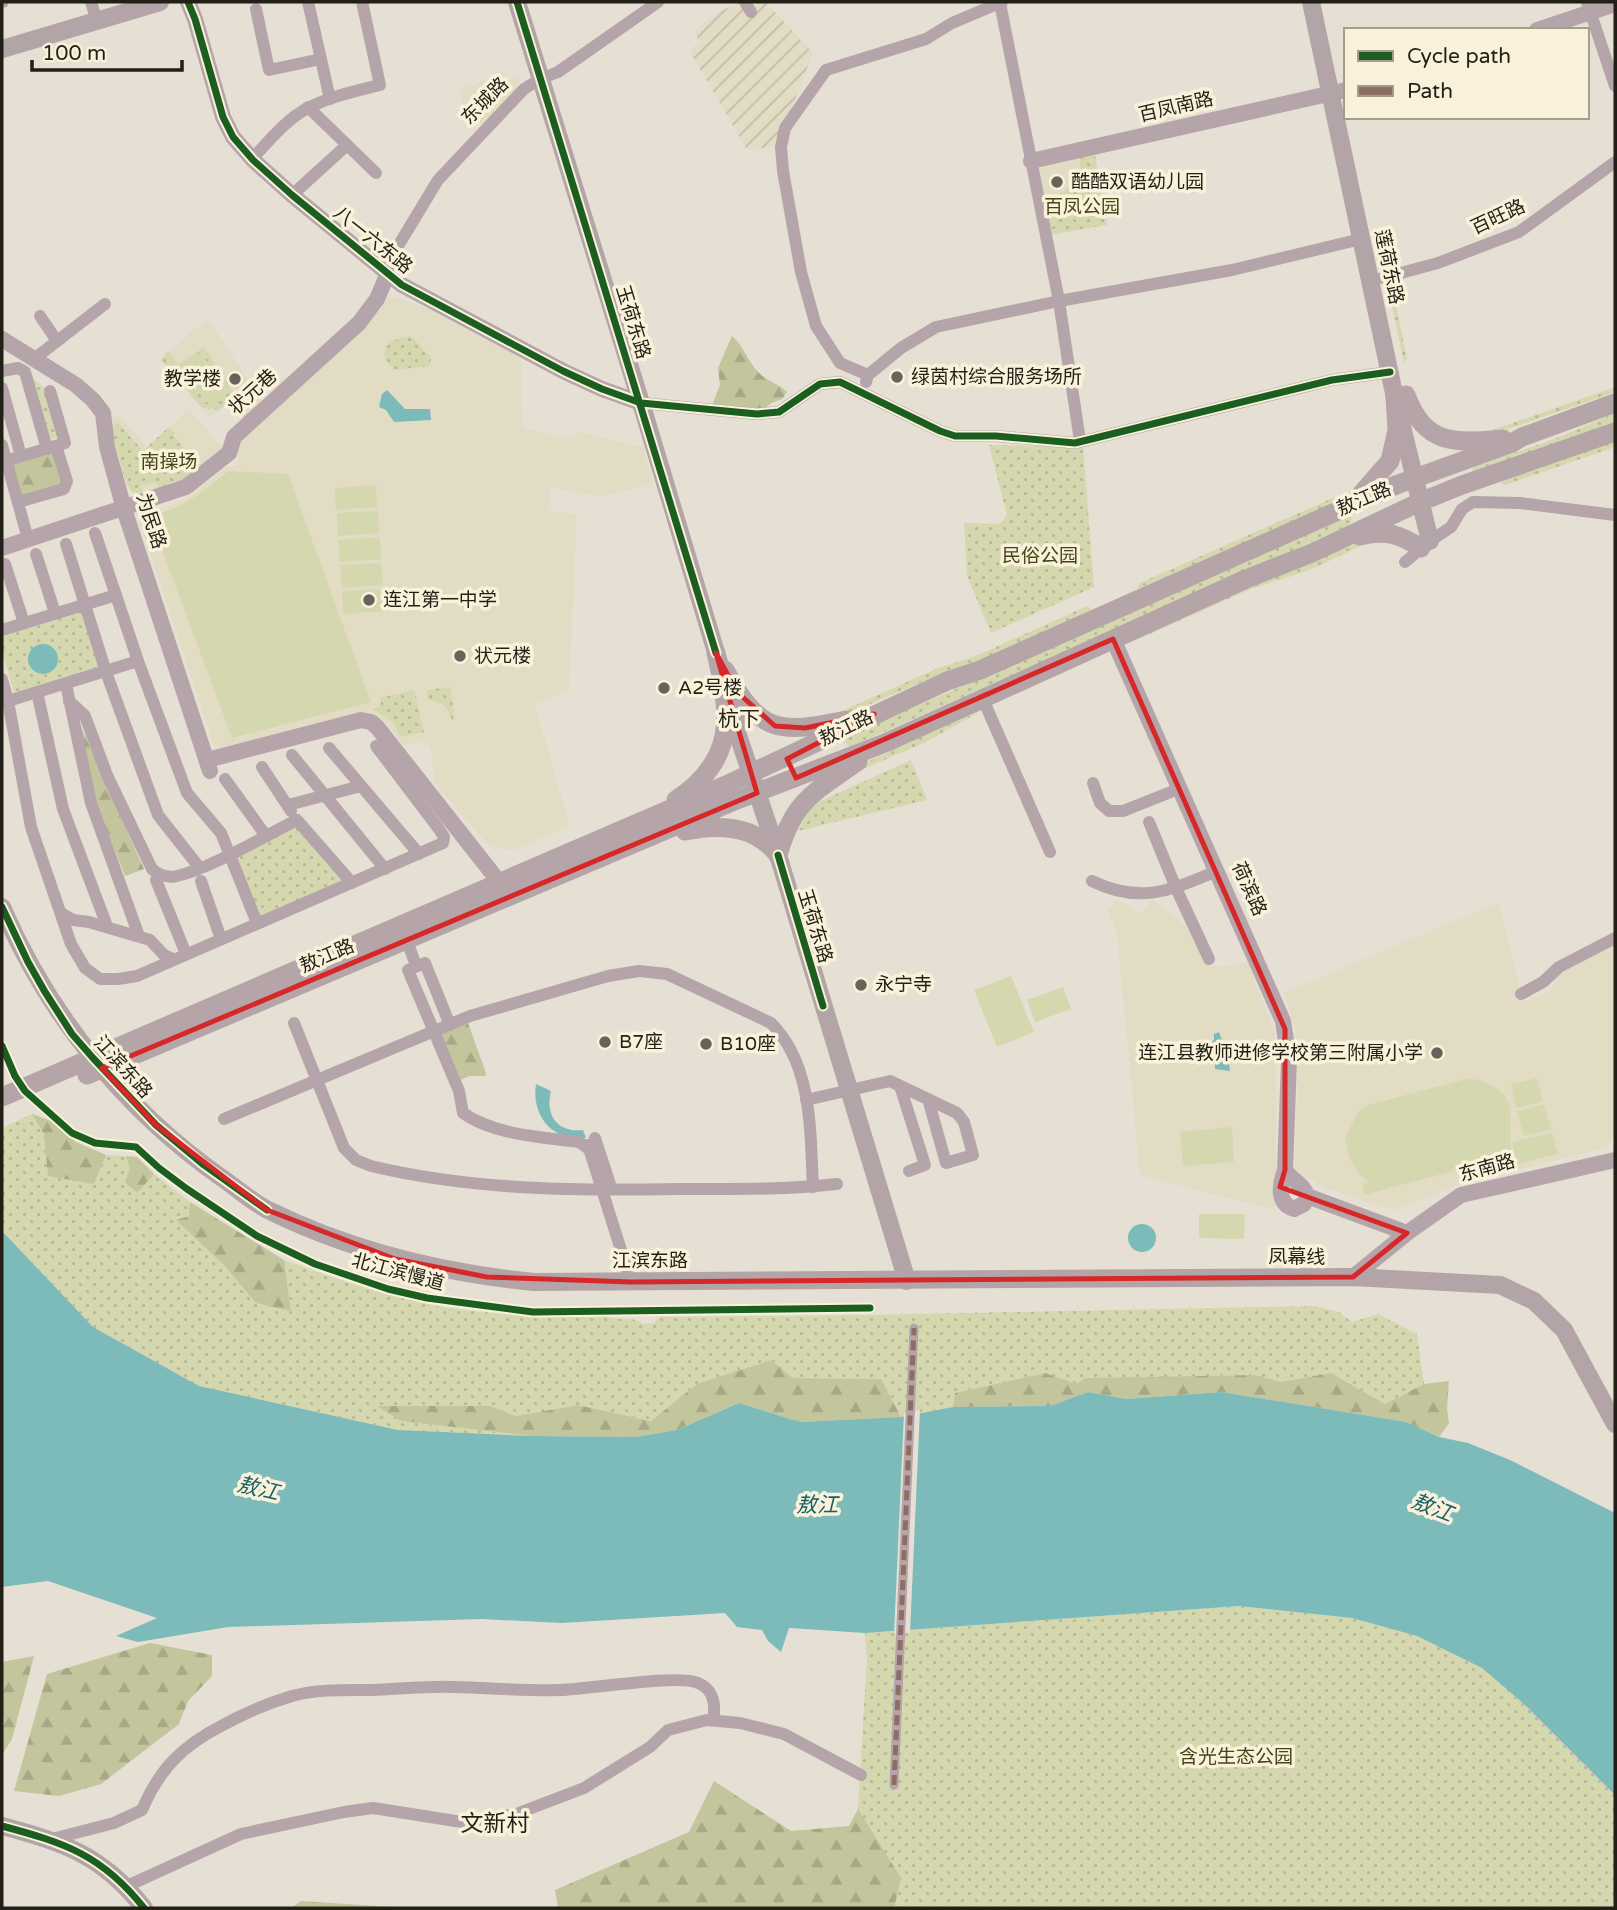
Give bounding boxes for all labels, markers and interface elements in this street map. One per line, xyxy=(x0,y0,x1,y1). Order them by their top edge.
scale bar xyxy=(32,28,182,72)
legend xyxy=(1344,28,1589,119)
text: 100 m xyxy=(42,41,106,66)
text: Cycle path xyxy=(1407,44,1511,69)
street label: 东城路 xyxy=(457,73,513,129)
text: Path xyxy=(1407,79,1453,104)
street label: 百凤南路 xyxy=(1136,88,1216,126)
place label: 酷酷双语幼儿园 xyxy=(1071,171,1204,193)
marker: 酷酷双语幼儿园 xyxy=(1049,174,1065,190)
street label: 百旺路 xyxy=(1468,195,1528,239)
park label: 百凤公园 xyxy=(1044,196,1120,218)
street label: 八一六东路 xyxy=(329,202,417,278)
street label: 莲荷东路 xyxy=(1370,228,1408,306)
street label: 玉荷东路 xyxy=(611,282,655,362)
street label: 状元巷 xyxy=(224,365,282,419)
place label: 绿茵村综合服务场所 xyxy=(911,366,1082,388)
place label: 教学楼 xyxy=(164,368,221,390)
marker: 绿茵村综合服务场所 xyxy=(889,369,905,385)
marker: 教学楼 xyxy=(227,371,243,387)
park label: 南操场 xyxy=(140,451,198,473)
street label: 敖江路 xyxy=(1333,478,1395,520)
street label: 为民路 xyxy=(132,490,170,552)
park label: 民俗公园 xyxy=(1002,545,1078,567)
place label: 连江第一中学 xyxy=(383,589,497,611)
marker: 连江第一中学 xyxy=(361,592,377,608)
place label: 状元楼 xyxy=(474,645,531,667)
marker: 状元楼 xyxy=(452,648,468,664)
place label: A2号楼 xyxy=(678,677,742,699)
marker: A2号楼 xyxy=(656,680,672,696)
street label: 敖江路 xyxy=(816,706,876,750)
district label: 杭下 xyxy=(718,707,760,732)
street label: 荷滨路 xyxy=(1227,858,1271,920)
street label: 玉荷东路 xyxy=(793,886,837,966)
street label: 敖江路 xyxy=(296,935,358,977)
place label: 永宁寺 xyxy=(875,974,932,996)
marker: 永宁寺 xyxy=(853,977,869,993)
street label: 江滨东路 xyxy=(89,1031,157,1103)
place label: B7座 xyxy=(619,1031,663,1053)
place label: B10座 xyxy=(720,1033,776,1055)
marker: B7座 xyxy=(597,1034,613,1050)
marker: B10座 xyxy=(698,1036,714,1052)
place label: 连江县教师进修学校第三附属小学 xyxy=(1138,1042,1423,1064)
marker: 连江县教师进修学校第三附属小学 xyxy=(1429,1045,1445,1061)
street label: 东南路 xyxy=(1457,1150,1517,1186)
street label: 凤幕线 xyxy=(1268,1246,1326,1268)
street label: 北江滨慢道 xyxy=(349,1249,447,1295)
street label: 江滨东路 xyxy=(612,1250,688,1272)
water label: 敖江 xyxy=(235,1472,283,1506)
water label: 敖江 xyxy=(1408,1489,1458,1528)
water label: 敖江 xyxy=(796,1493,840,1518)
park label: 含光生态公园 xyxy=(1179,1746,1293,1768)
district label: 文新村 xyxy=(461,1810,530,1838)

